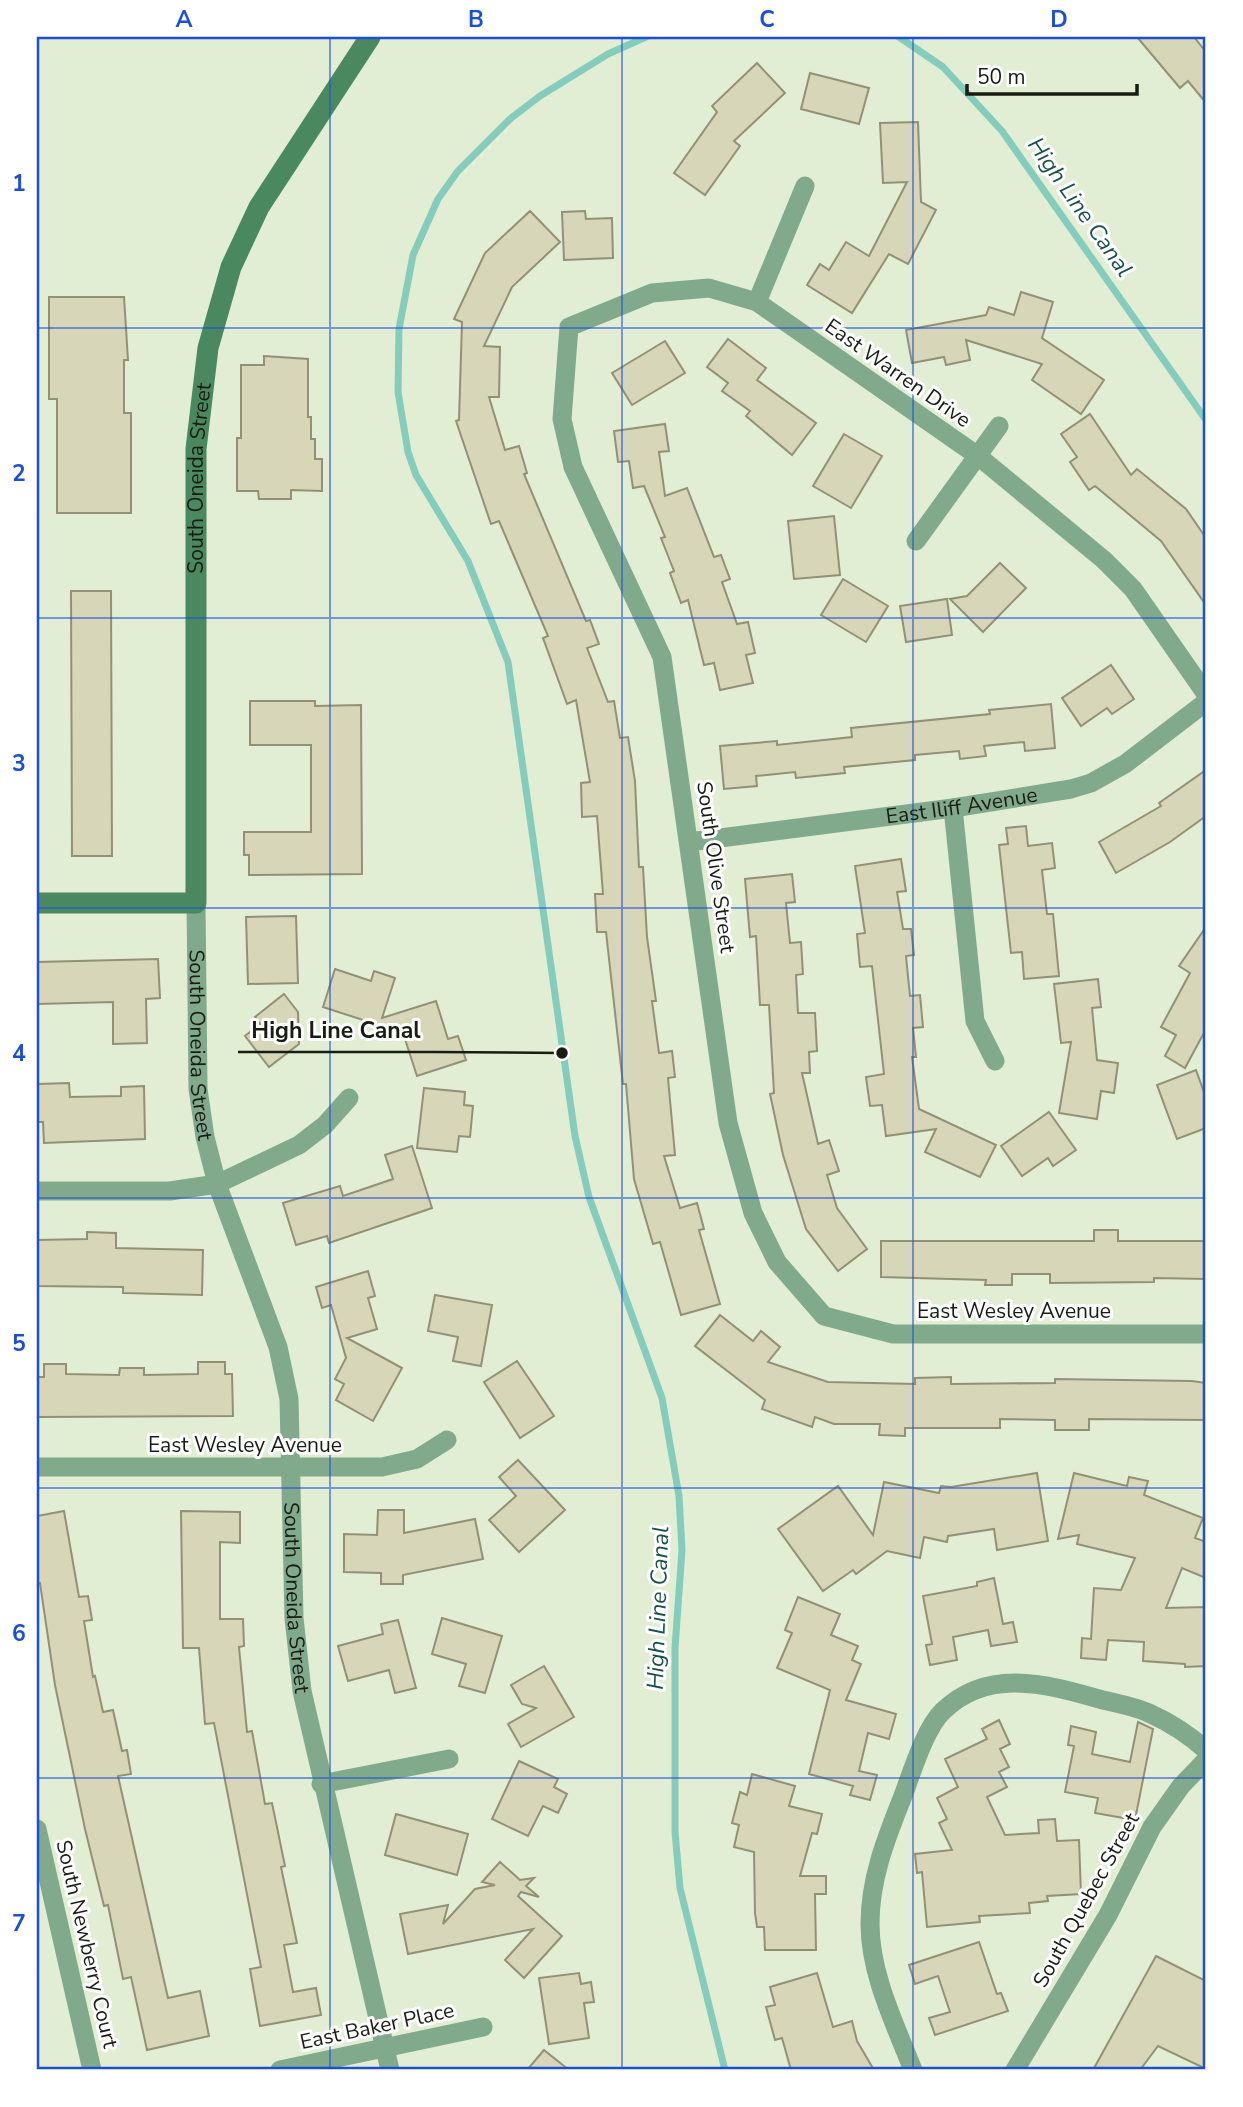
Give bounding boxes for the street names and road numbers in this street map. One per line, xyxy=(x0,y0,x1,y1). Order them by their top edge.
street label: East Warren Drive xyxy=(819,312,977,434)
street label: South Oneida Street xyxy=(182,380,218,574)
street label: South Olive Street xyxy=(690,780,742,955)
street label: East Iliff Avenue xyxy=(884,781,1039,831)
street label: South Oneida Street xyxy=(182,949,219,1143)
street label: East Wesley Avenue xyxy=(917,1297,1111,1325)
street label: East Wesley Avenue xyxy=(148,1431,342,1459)
street label: South Oneida Street xyxy=(277,1502,316,1695)
street label: South Quebec Street xyxy=(1026,1807,1146,1992)
street label: South Newberry Court xyxy=(49,1837,125,2051)
street label: East Baker Place xyxy=(297,1996,457,2056)

